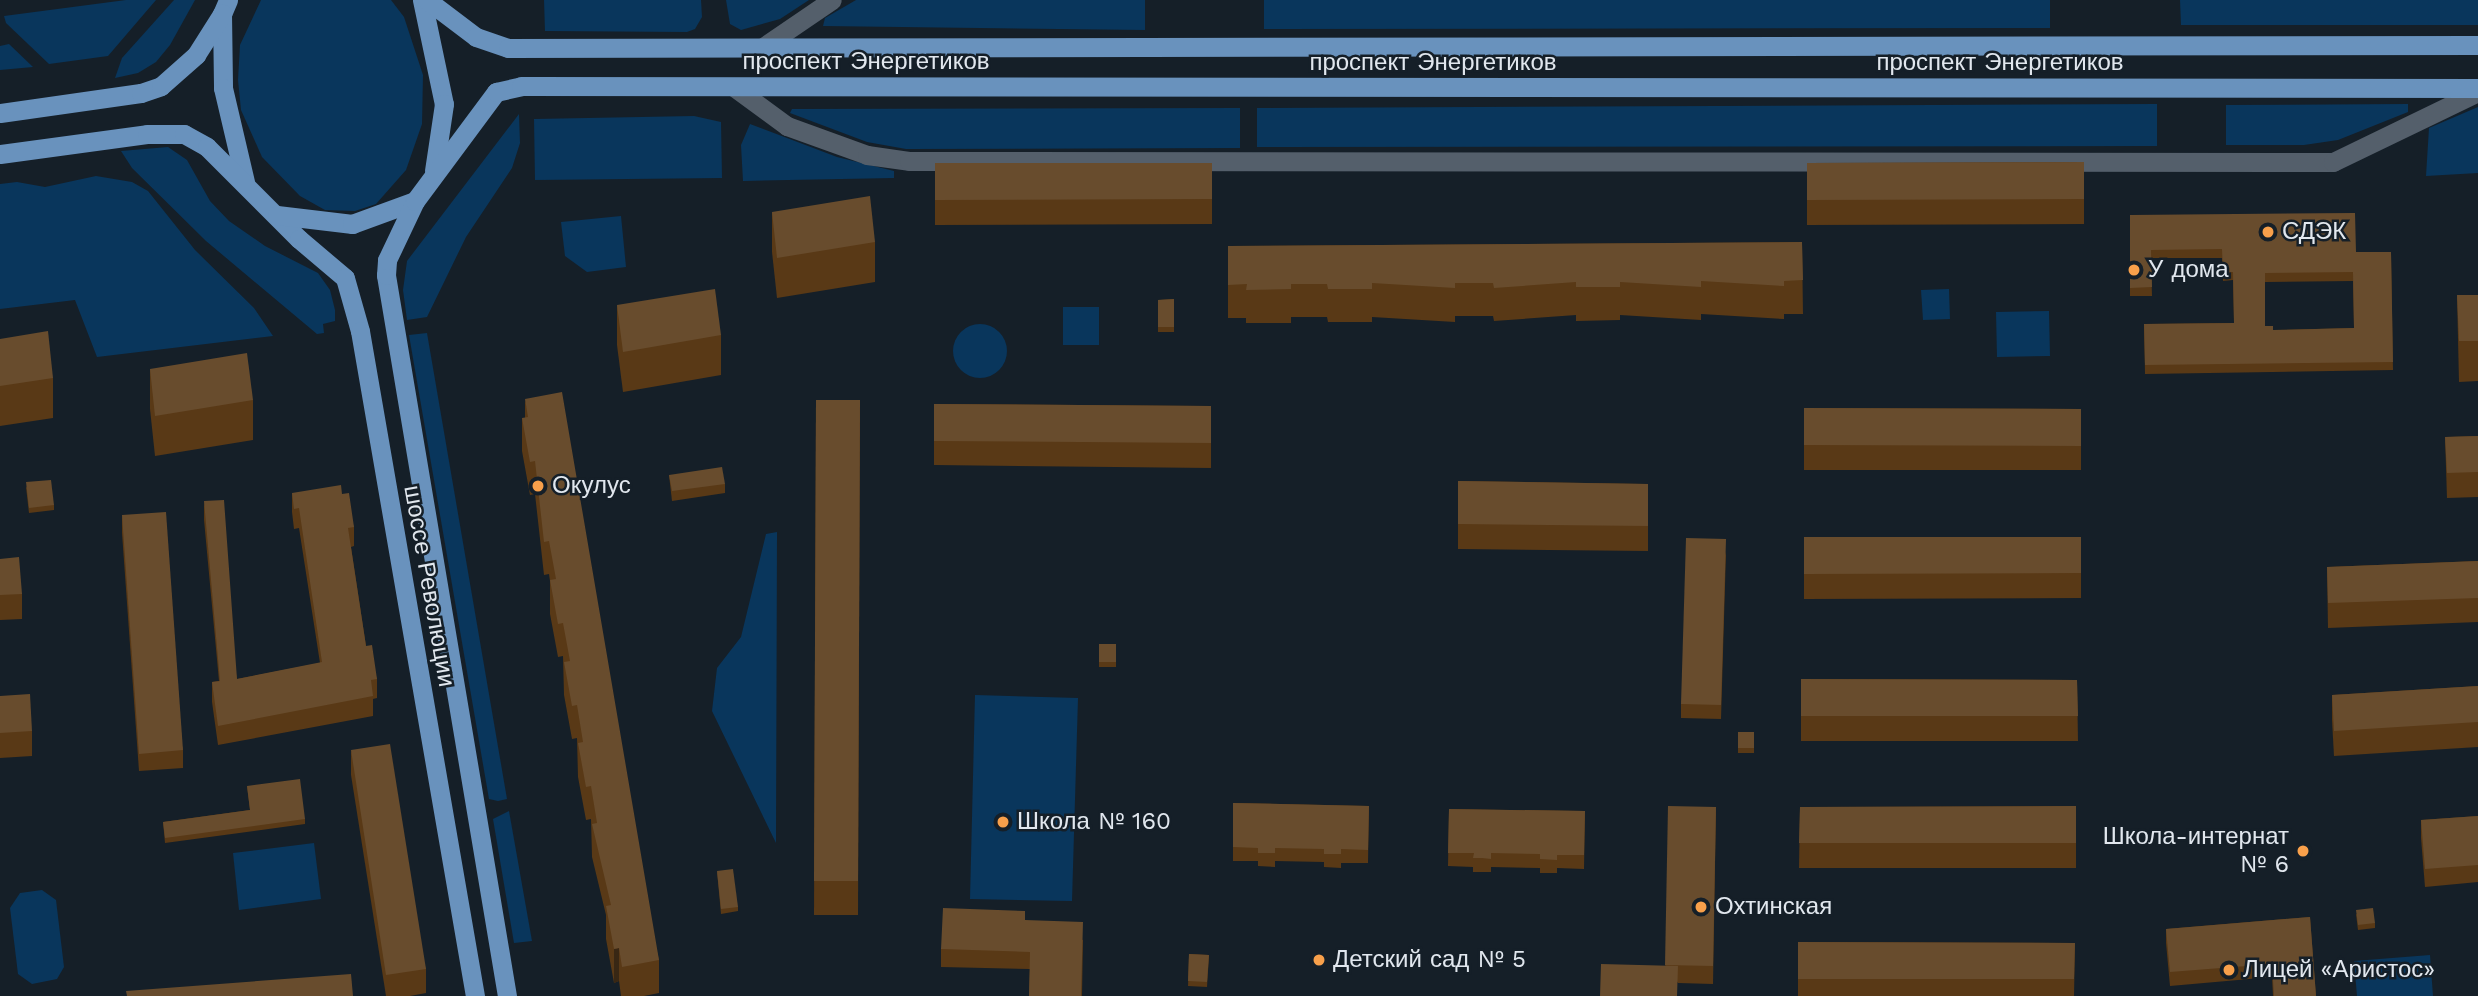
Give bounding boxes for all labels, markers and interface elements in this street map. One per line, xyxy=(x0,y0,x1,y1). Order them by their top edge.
street label: проспект Энергетиков xyxy=(742,48,990,76)
street label: проспект Энергетиков xyxy=(1309,49,1557,77)
street label: проспект Энергетиков xyxy=(1876,49,2124,77)
place label: СДЭК xyxy=(2282,218,2346,246)
marker: СДЭК xyxy=(2260,224,2276,240)
place label: У дома xyxy=(2148,256,2229,284)
marker: У дома xyxy=(2126,262,2142,278)
place label: Окулус xyxy=(552,472,631,500)
marker: Окулус xyxy=(530,478,546,494)
street label: шоссе Революции xyxy=(397,483,461,689)
place label: Школа № 160 xyxy=(1017,808,1171,836)
marker: Школа № 160 xyxy=(995,814,1011,830)
place label: Школа-интернат № 6 xyxy=(2103,823,2289,879)
marker: Школа-интернат № 6 xyxy=(2295,843,2311,859)
place label: Охтинская xyxy=(1715,893,1832,921)
marker: Охтинская xyxy=(1693,899,1709,915)
place label: Детский сад № 5 xyxy=(1333,946,1526,974)
marker: Детский сад № 5 xyxy=(1311,952,1327,968)
place label: Лицей «Аристос» xyxy=(2243,956,2435,984)
marker: Лицей «Аристос» xyxy=(2221,962,2237,978)

